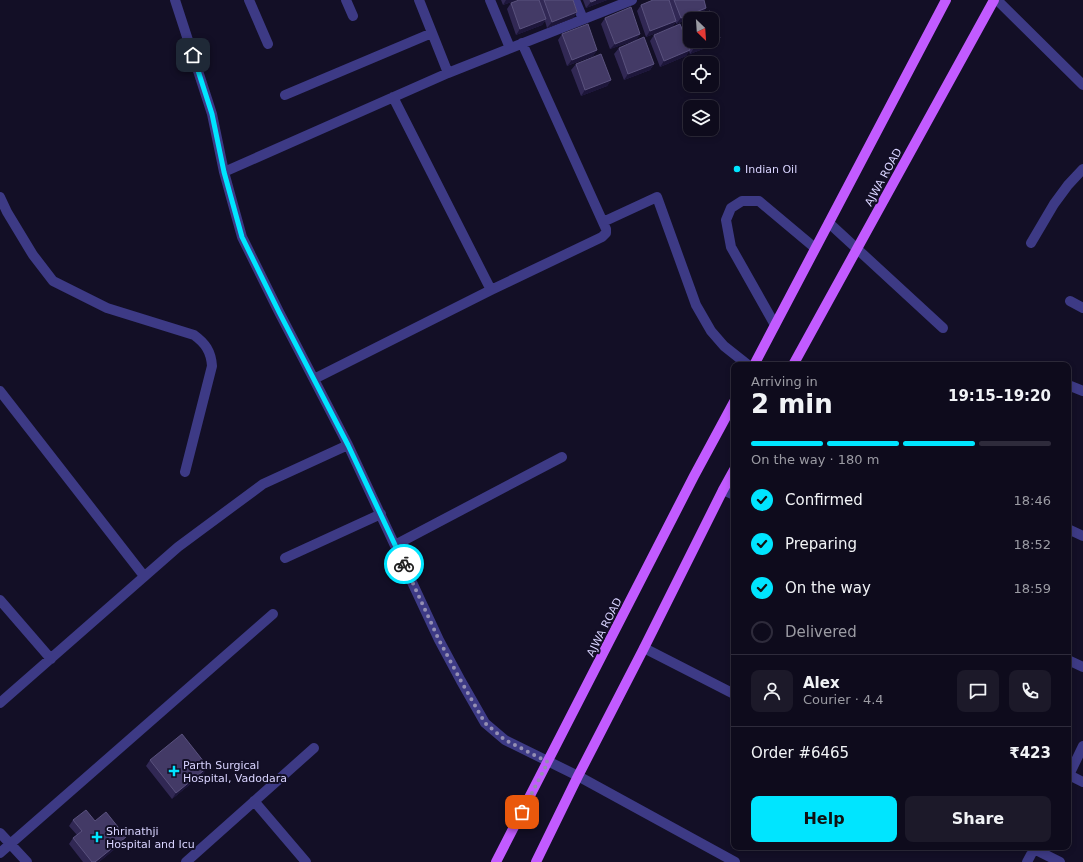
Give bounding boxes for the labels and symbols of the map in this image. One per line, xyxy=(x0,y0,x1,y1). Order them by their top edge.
north arrow xyxy=(683,12,719,48)
pin xyxy=(176,38,210,72)
street label: AJWA ROAD xyxy=(862,146,905,208)
place label: Indian Oil xyxy=(745,163,797,176)
marker: Indian Oil xyxy=(732,164,742,174)
courier xyxy=(384,544,424,584)
street label: AJWA ROAD xyxy=(584,596,625,659)
place label: Parth Surgical Hospital, Vadodara xyxy=(183,759,287,785)
marker: Parth Surgical Hospital, Vadodara xyxy=(168,765,180,777)
pin xyxy=(505,795,539,829)
place label: Shrinathji Hospital and Icu xyxy=(106,825,195,851)
marker: Shrinathji Hospital and Icu xyxy=(91,831,103,843)

